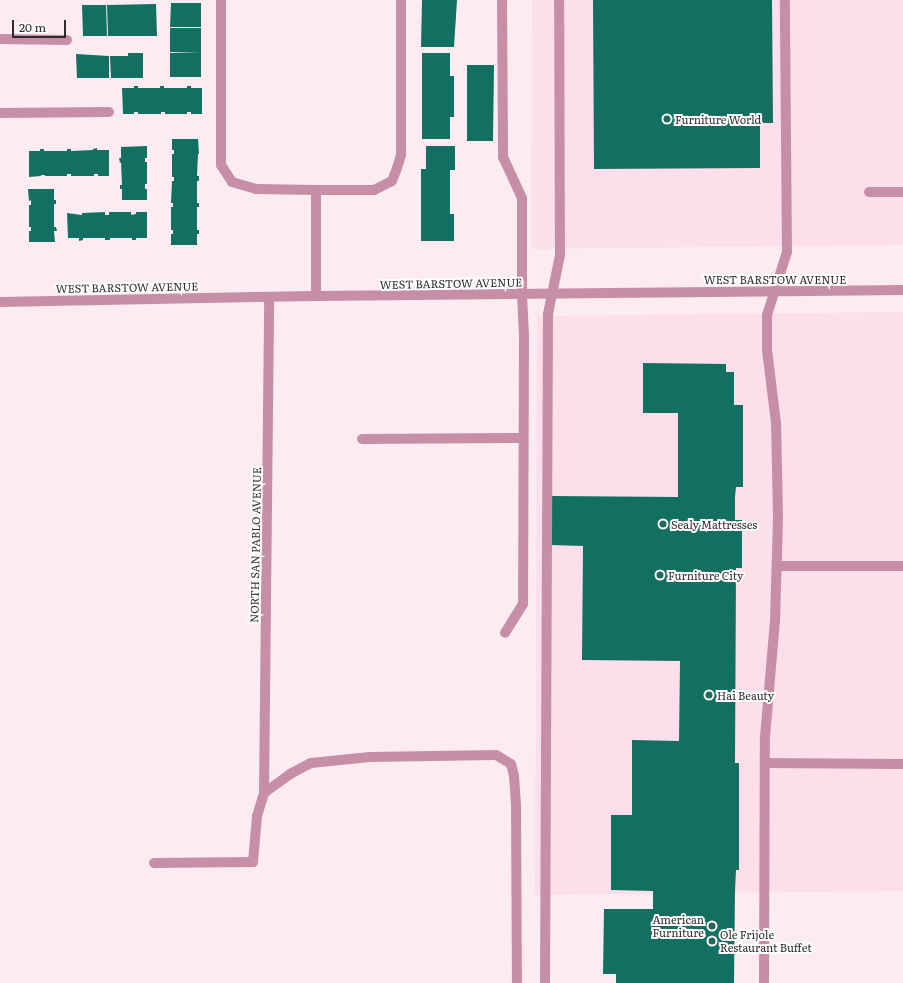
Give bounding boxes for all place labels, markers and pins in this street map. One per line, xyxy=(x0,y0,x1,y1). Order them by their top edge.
place label: Furniture World xyxy=(675,112,761,126)
marker: Furniture World xyxy=(662,114,672,124)
place label: Sealy Mattresses xyxy=(671,517,757,531)
marker: Sealy Mattresses xyxy=(658,519,668,529)
place label: Furniture City xyxy=(668,568,743,582)
marker: Furniture City xyxy=(655,570,665,580)
place label: Hai Beauty xyxy=(717,688,774,702)
marker: Hai Beauty xyxy=(704,690,714,700)
place label: American Furniture xyxy=(652,913,704,939)
marker: American Furniture xyxy=(707,921,717,931)
place label: Ole Frijole Restaurant Buffet xyxy=(720,928,812,954)
marker: Ole Frijole Restaurant Buffet xyxy=(707,936,717,946)

